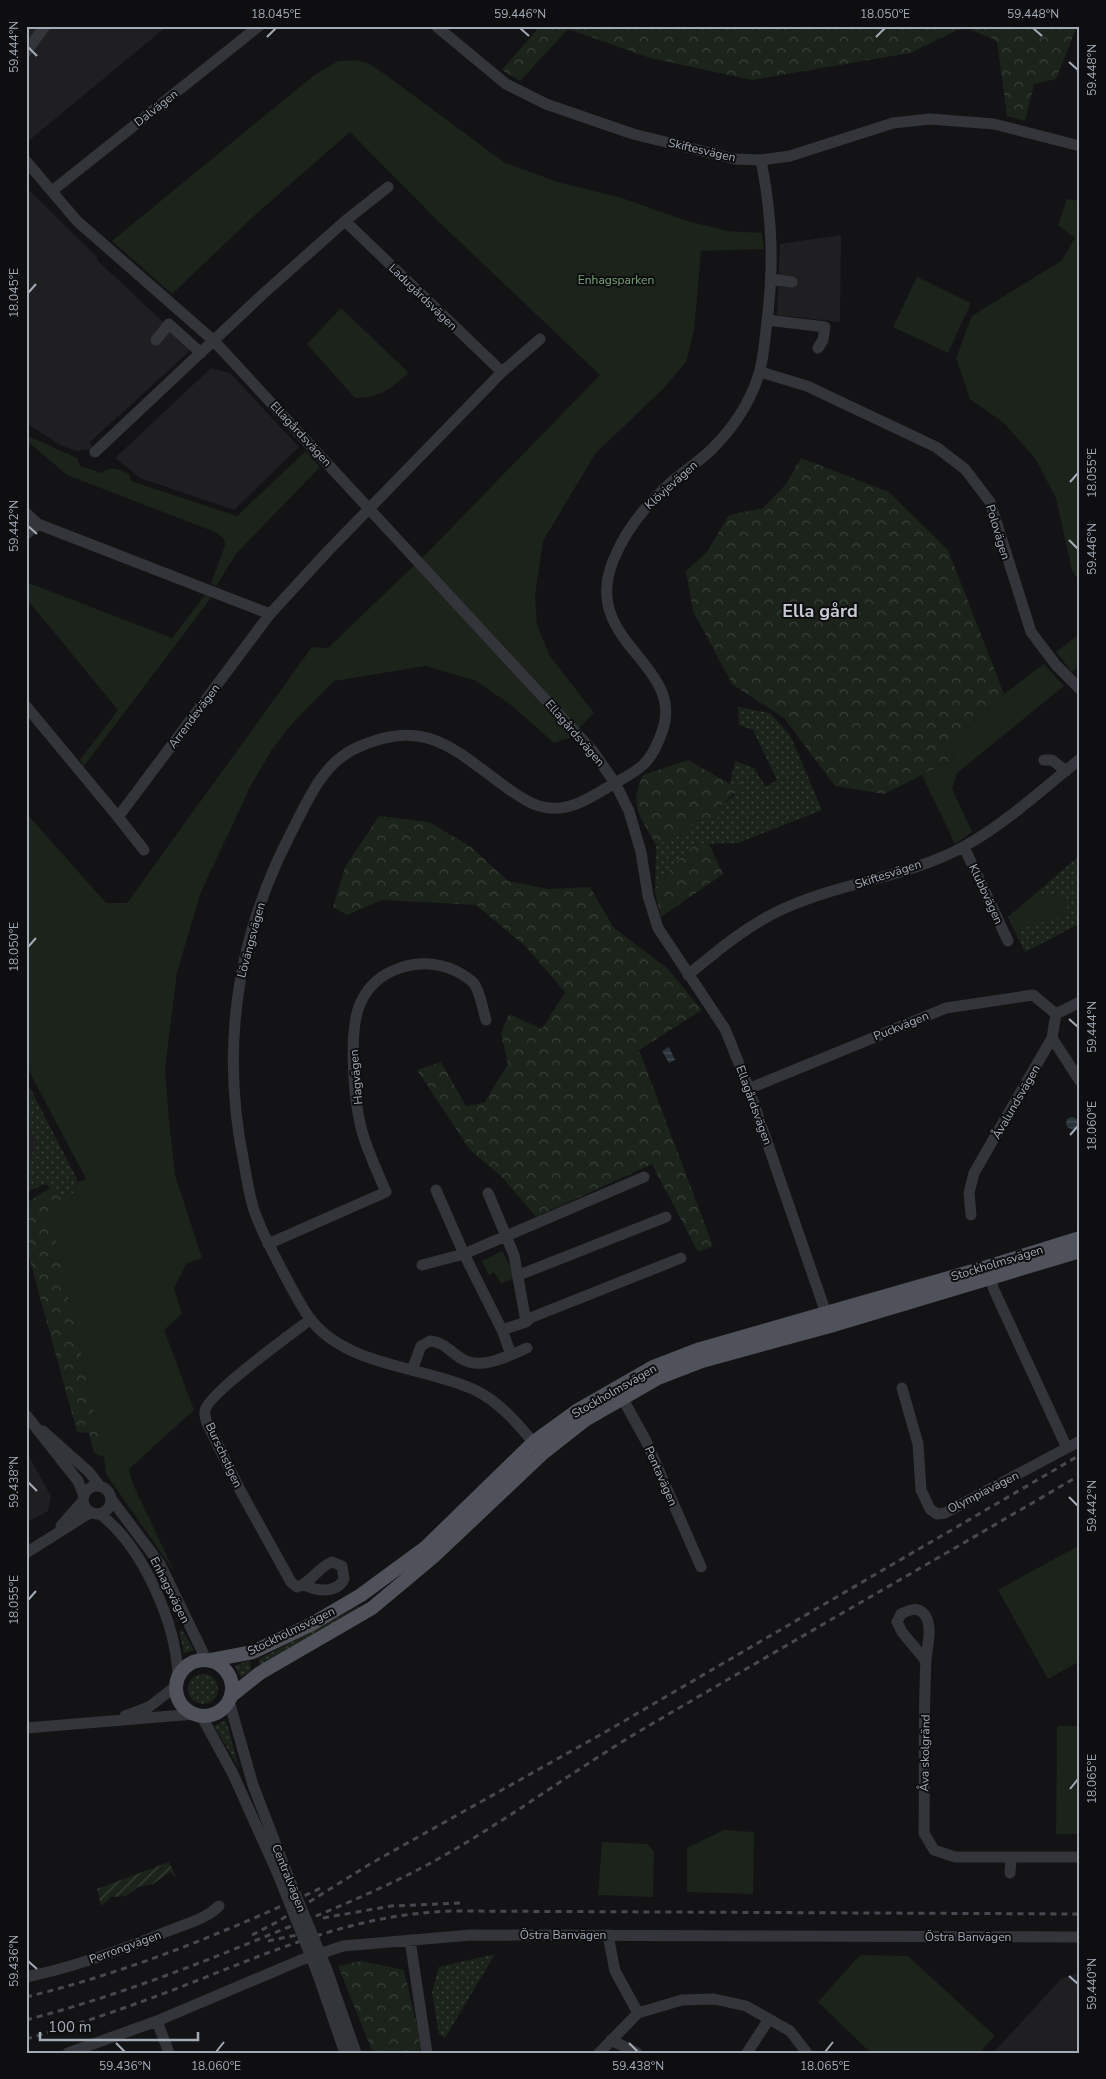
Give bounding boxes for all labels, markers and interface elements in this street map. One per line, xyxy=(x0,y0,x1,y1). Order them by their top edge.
text: 18.045°E xyxy=(251,6,301,22)
text: 59.446°N xyxy=(494,6,546,22)
text: 18.050°E xyxy=(860,6,910,22)
text: 59.448°N xyxy=(1007,6,1059,22)
text: 59.444°N xyxy=(6,21,22,73)
text: 59.448°N xyxy=(1084,44,1100,96)
street label: Dalvägen xyxy=(131,86,181,130)
street label: Skiftesvägen xyxy=(667,134,737,166)
street label: Ladugårdsvägen xyxy=(385,260,461,334)
text: 18.045°E xyxy=(6,268,22,318)
park label: Enhagsparken xyxy=(578,272,654,288)
street label: Ellagårdsvägen xyxy=(267,398,335,470)
text: 18.055°E xyxy=(1084,448,1100,498)
street label: Klövjevägen xyxy=(641,457,701,513)
text: 59.442°N xyxy=(6,500,22,552)
street label: Polovägen xyxy=(982,503,1014,561)
text: 59.446°N xyxy=(1084,523,1100,575)
district label: Ella gård xyxy=(782,599,858,623)
street label: Arrendevägen xyxy=(165,681,223,751)
street label: Ellagårdsvägen xyxy=(542,696,608,770)
street label: Skiftesvägen xyxy=(853,856,923,892)
street label: Klubbvägen xyxy=(965,861,1007,927)
street label: Lövängsvägen xyxy=(233,900,269,980)
text: 18.050°E xyxy=(6,922,22,972)
text: 59.444°N xyxy=(1084,1001,1100,1053)
street label: Puckvägen xyxy=(871,1008,931,1044)
street label: Hagvägen xyxy=(346,1049,366,1105)
street label: Åvalundsvägen xyxy=(988,1062,1044,1142)
street label: Ellagårdsvägen xyxy=(732,1063,776,1147)
text: 18.060°E xyxy=(1084,1101,1100,1151)
street label: Stockholmsvägen xyxy=(949,1241,1045,1285)
street label: Stockholmsvägen xyxy=(569,1360,659,1422)
street label: Burschstigen xyxy=(202,1420,246,1490)
street label: Pentavägen xyxy=(641,1444,681,1508)
text: 59.438°N xyxy=(6,1456,22,1508)
street label: Olympiavägen xyxy=(945,1467,1021,1517)
text: 59.442°N xyxy=(1084,1480,1100,1532)
street label: Enhagsvägen xyxy=(146,1554,194,1626)
text: 18.055°E xyxy=(6,1575,22,1625)
street label: Stockholmsvägen xyxy=(245,1603,337,1659)
street label: Åva skolgränd xyxy=(916,1714,934,1792)
text: 18.065°E xyxy=(1084,1754,1100,1804)
street label: Centralvägen xyxy=(268,1842,310,1914)
street label: Perrongvägen xyxy=(87,1927,163,1967)
street label: Östra Banvägen xyxy=(520,1927,606,1943)
street label: Östra Banvägen xyxy=(925,1929,1011,1945)
text: 59.436°N xyxy=(6,1935,22,1987)
text: 59.440°N xyxy=(1084,1958,1100,2010)
scale bar xyxy=(40,2009,198,2041)
text: 100 m xyxy=(48,2017,92,2037)
text: 59.436°N xyxy=(99,2058,151,2074)
text: 18.060°E xyxy=(191,2058,241,2074)
text: 59.438°N xyxy=(612,2058,664,2074)
text: 18.065°E xyxy=(800,2058,850,2074)

